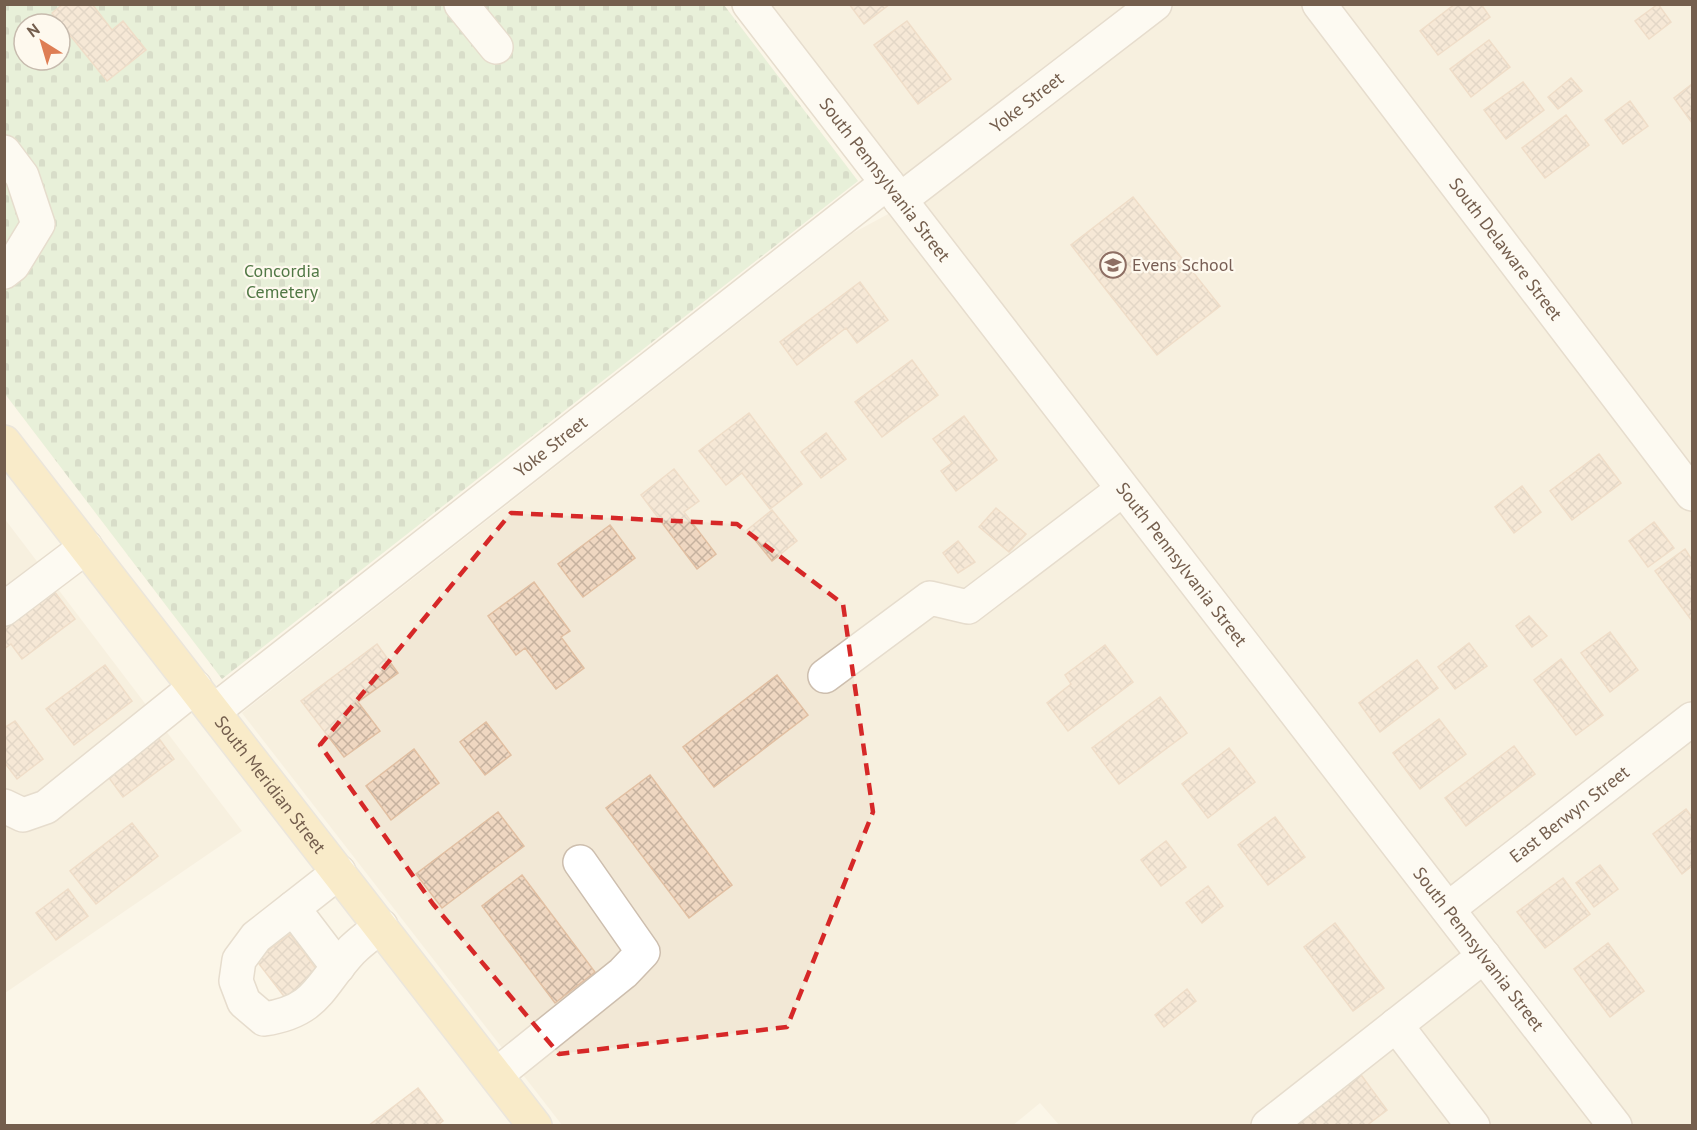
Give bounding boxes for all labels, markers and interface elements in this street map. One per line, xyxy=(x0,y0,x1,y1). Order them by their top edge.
north arrow xyxy=(12,12,72,72)
text: N xyxy=(23,19,43,41)
street label: Yoke Street xyxy=(985,67,1068,138)
street label: South Pennsylvania Street xyxy=(814,93,956,266)
street label: South Delaware Street xyxy=(1444,173,1568,325)
school or university icon: Evens School xyxy=(1098,250,1128,280)
place label: Evens School xyxy=(1132,253,1234,276)
park label: Concordia Cemetery xyxy=(244,259,320,303)
street label: Yoke Street xyxy=(509,411,592,482)
street label: South Pennsylvania Street xyxy=(1111,477,1253,651)
street label: South Meridian Street xyxy=(210,711,331,858)
street label: East Berwyn Street xyxy=(1505,760,1634,868)
street label: South Pennsylvania Street xyxy=(1408,862,1550,1036)

